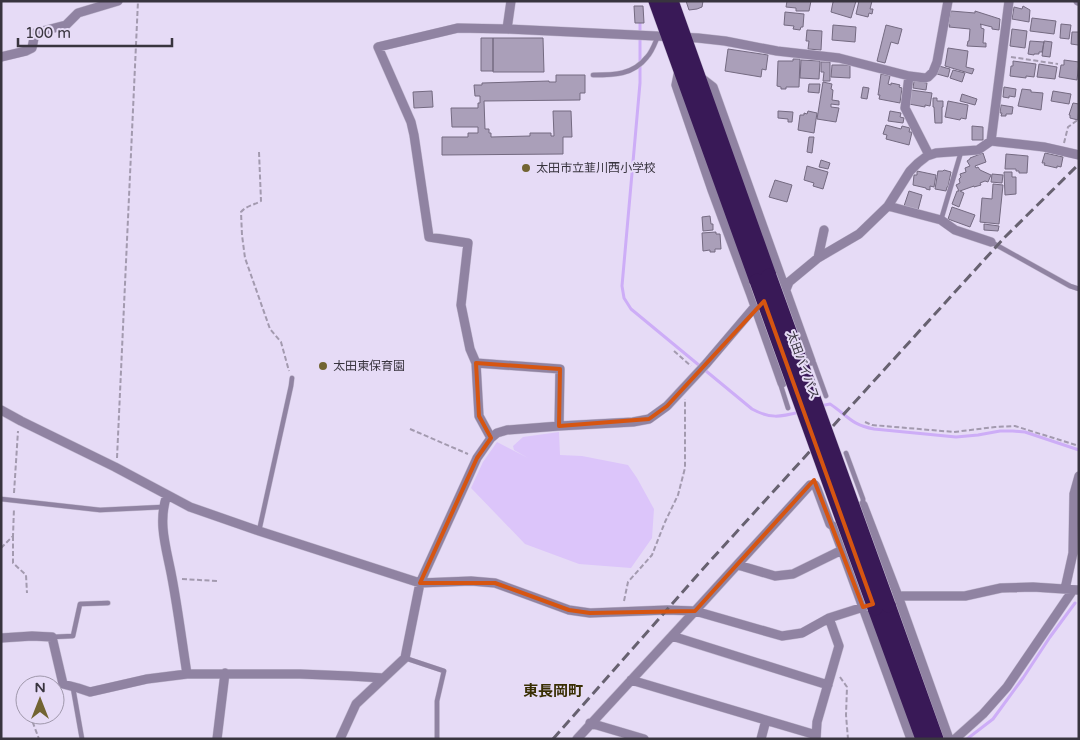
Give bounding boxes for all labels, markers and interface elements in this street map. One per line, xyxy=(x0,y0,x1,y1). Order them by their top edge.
scale bar xyxy=(18,15,171,47)
text: 100 m xyxy=(25,24,71,42)
place label: 太田市立韮川西小学校 xyxy=(536,161,656,175)
marker: 太田市立韮川西小学校 xyxy=(520,162,532,174)
street label: 太田バイパス xyxy=(784,329,822,401)
place label: 太田東保育園 xyxy=(333,359,405,373)
marker: 太田東保育園 xyxy=(317,360,329,372)
north arrow xyxy=(15,675,65,725)
text: N xyxy=(34,679,46,696)
district label: 東長岡町 xyxy=(523,682,583,700)

